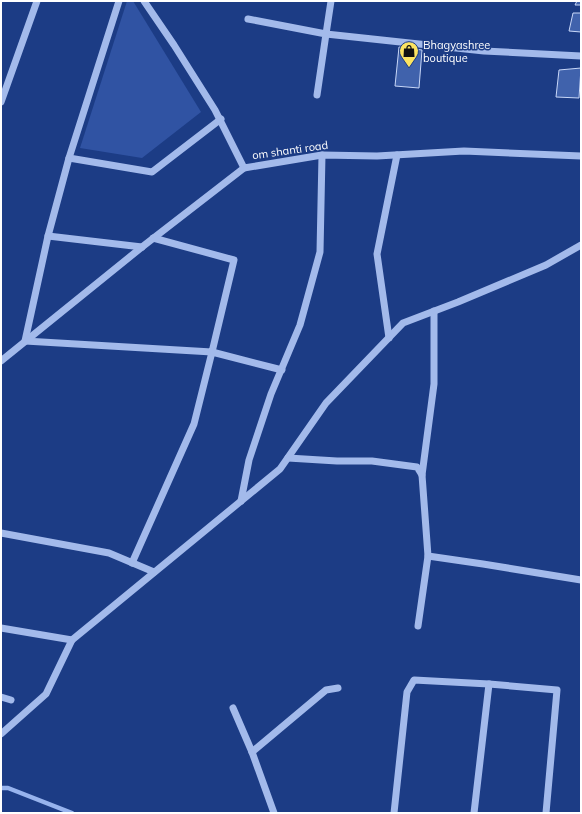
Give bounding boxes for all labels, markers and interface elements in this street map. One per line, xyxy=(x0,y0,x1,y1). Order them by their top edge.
place label: Bhagyashree boutique xyxy=(423,38,490,65)
shop icon: Bhagyashree boutique xyxy=(398,40,420,68)
street label: om shanti road xyxy=(251,138,329,162)

